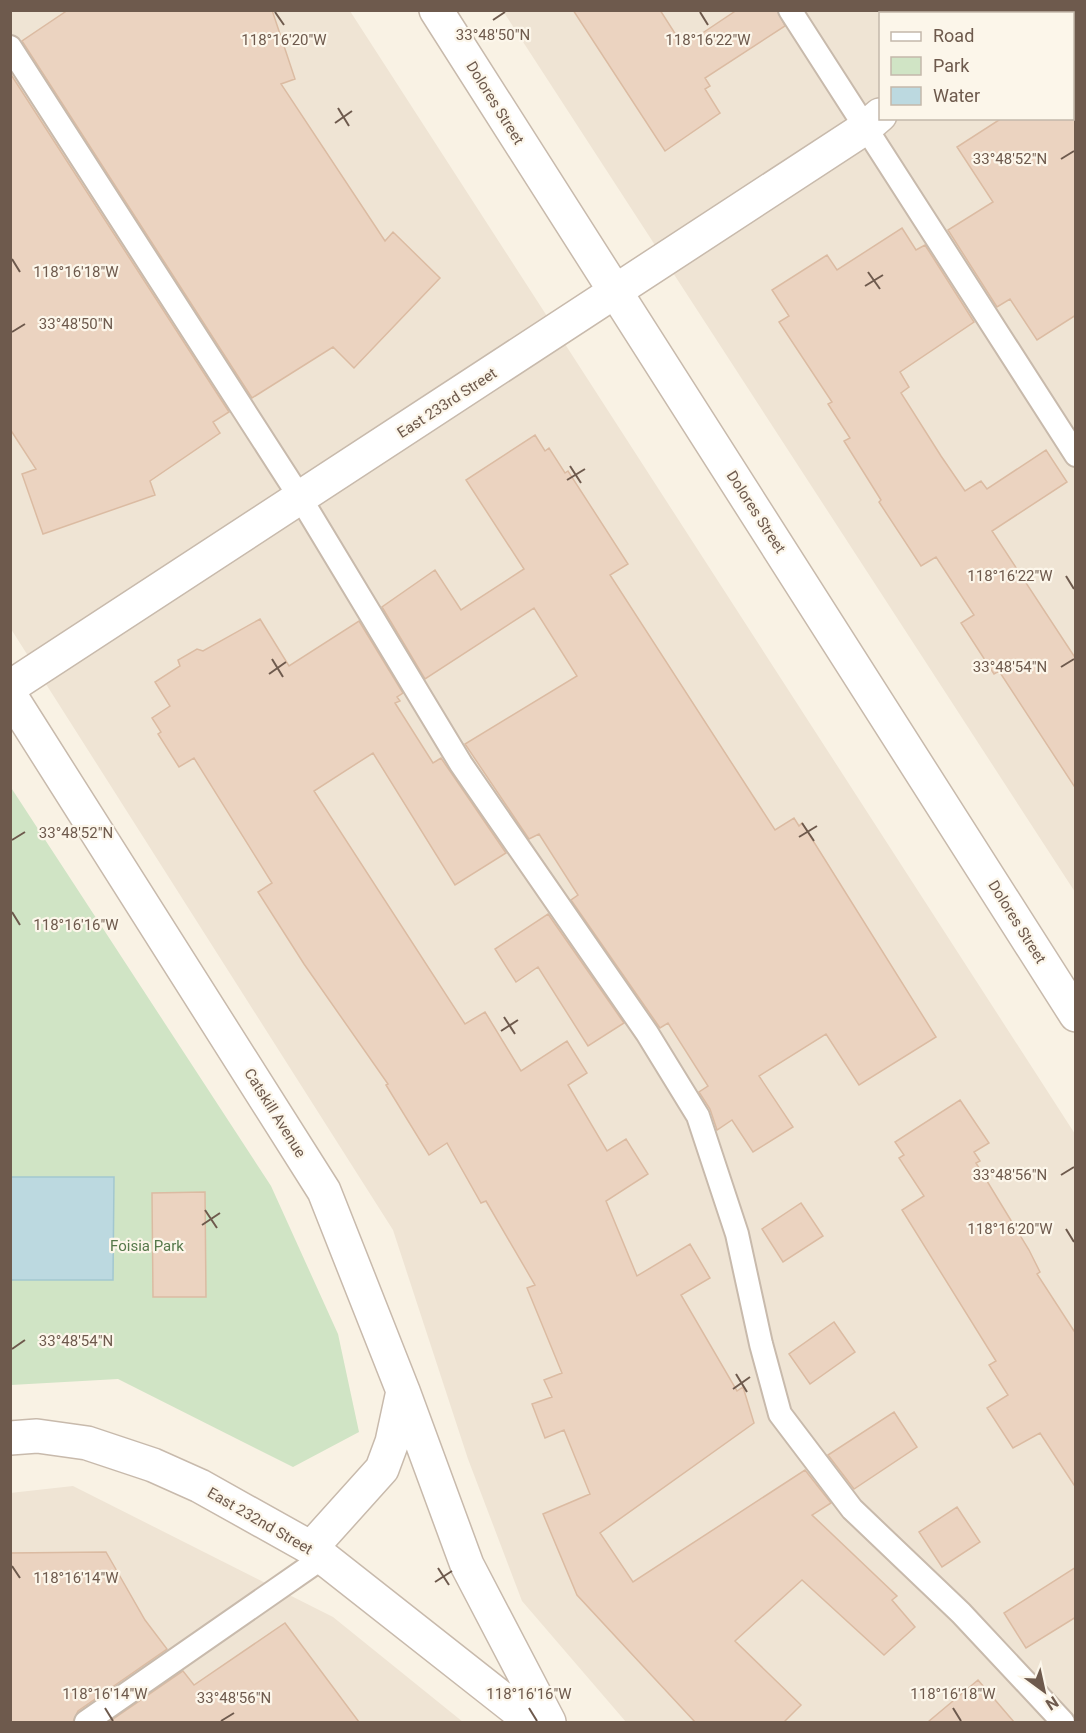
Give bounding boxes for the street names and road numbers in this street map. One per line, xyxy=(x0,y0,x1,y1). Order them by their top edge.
street label: Dolores Street xyxy=(462,58,528,148)
street label: East 233rd Street xyxy=(394,364,500,442)
street label: Dolores Street xyxy=(723,467,789,557)
street label: Dolores Street xyxy=(984,877,1050,967)
street label: Catskill Avenue xyxy=(240,1065,310,1161)
street label: East 232nd Street xyxy=(204,1484,316,1558)

